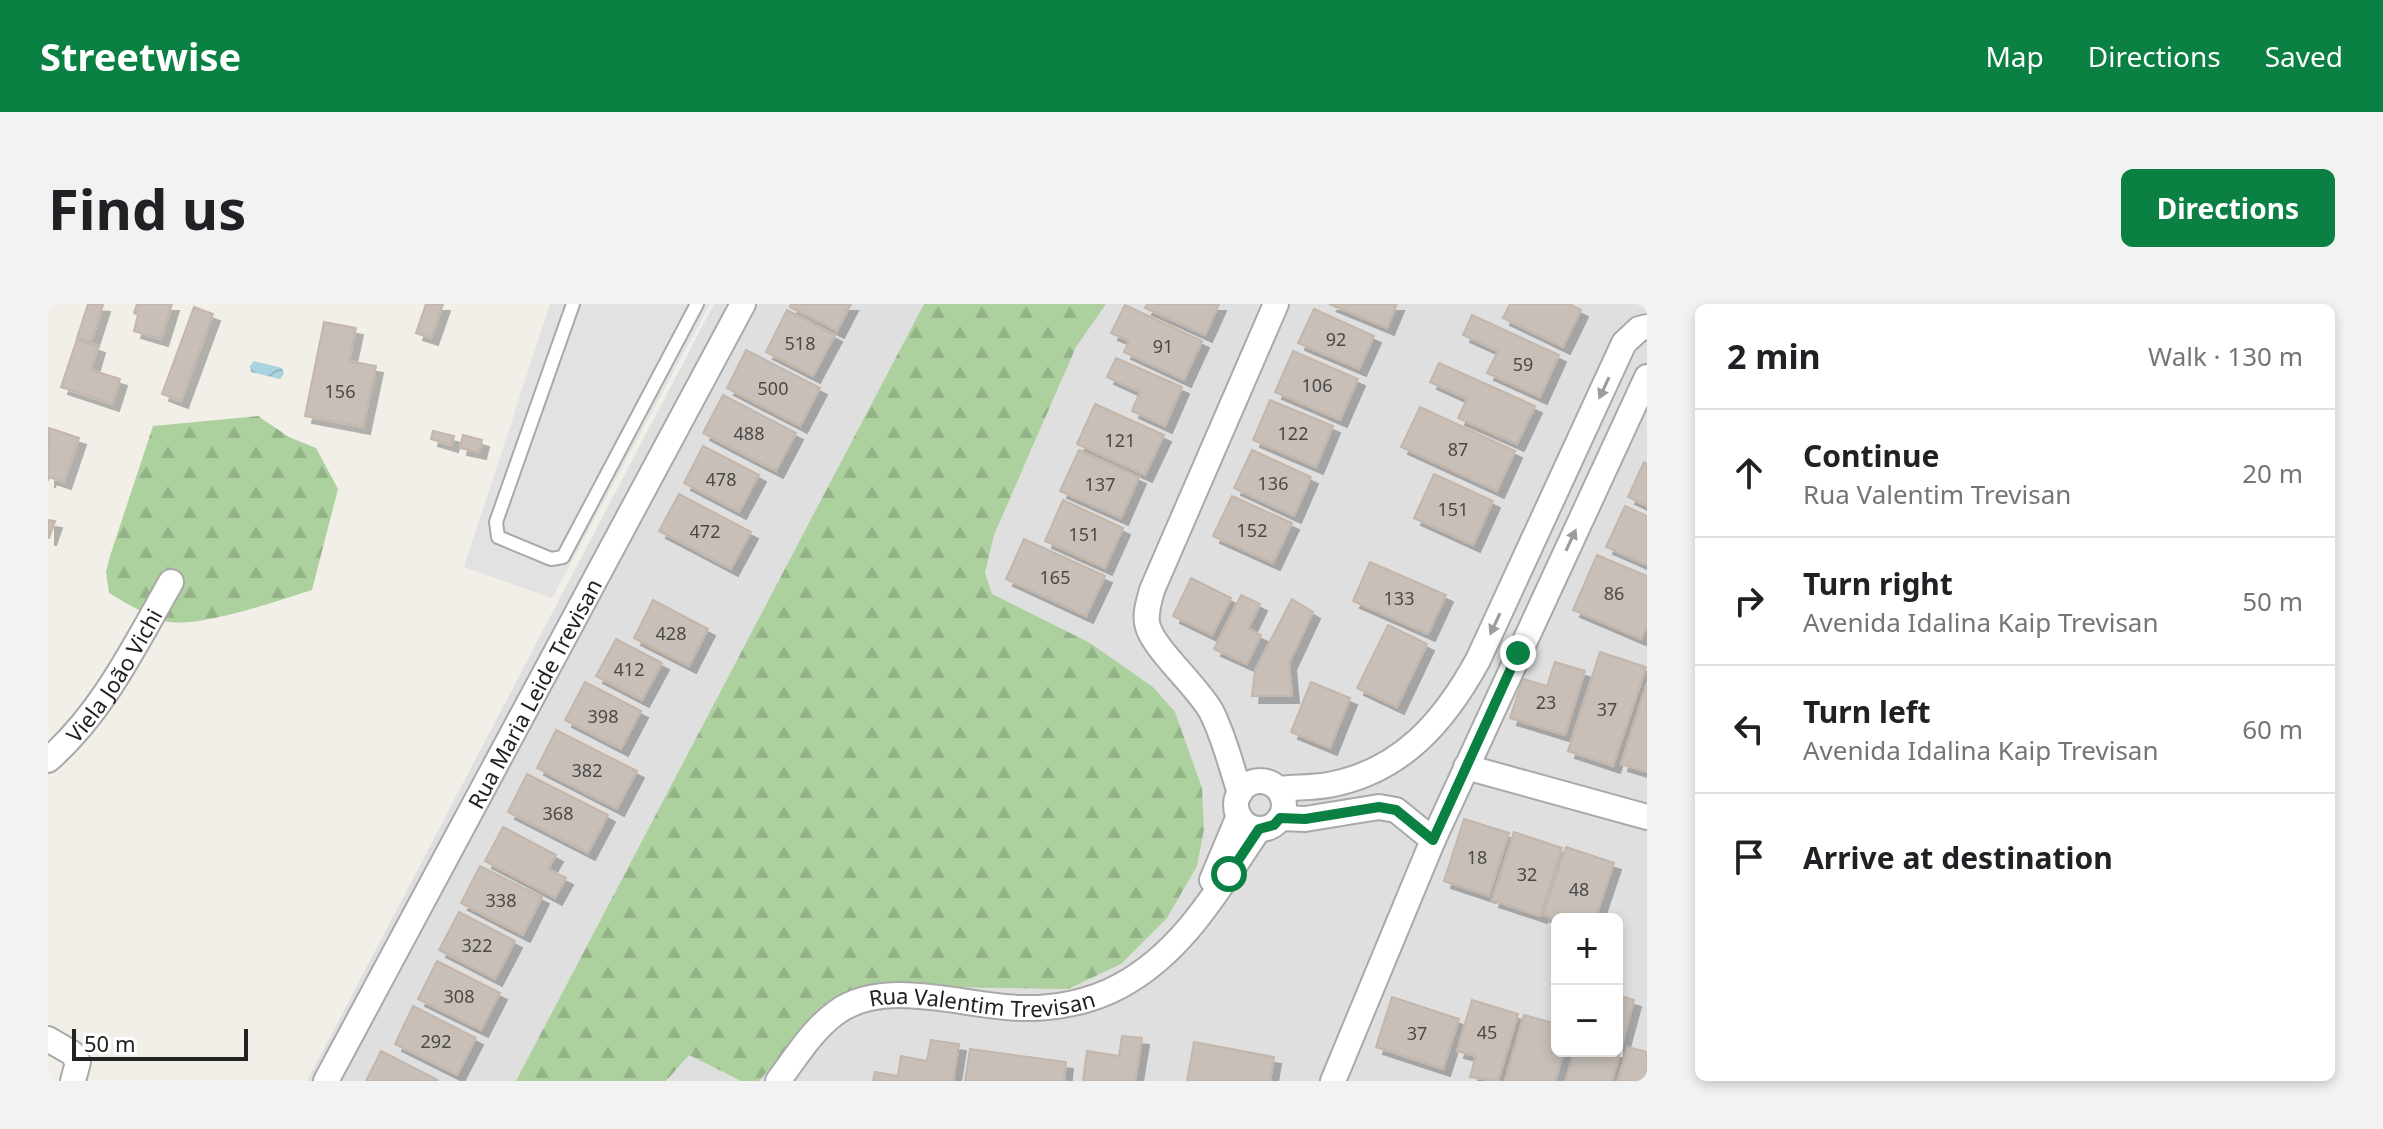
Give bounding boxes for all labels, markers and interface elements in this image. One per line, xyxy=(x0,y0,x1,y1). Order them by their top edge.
text: Streetwise xyxy=(40,30,241,82)
text: Map xyxy=(1985,37,2044,75)
text: Directions xyxy=(2088,37,2221,75)
text: Saved xyxy=(2265,37,2343,75)
button: Directions xyxy=(2121,169,2335,247)
text: Find us xyxy=(48,170,246,246)
house number: 92 xyxy=(1326,327,1346,351)
house number: 518 xyxy=(785,331,815,355)
text: 2 min xyxy=(1727,333,1821,379)
house number: 91 xyxy=(1153,334,1173,358)
text: Walk · 130 m xyxy=(2148,338,2303,374)
house number: 59 xyxy=(1513,352,1533,376)
house number: 106 xyxy=(1302,373,1332,397)
house number: 500 xyxy=(758,376,788,400)
one-way arrow xyxy=(1597,376,1610,400)
house number: 156 xyxy=(325,379,355,403)
house number: 488 xyxy=(734,421,764,445)
house number: 122 xyxy=(1278,421,1308,445)
house number: 121 xyxy=(1105,428,1135,452)
text: Continue xyxy=(1803,435,1939,476)
house number: 87 xyxy=(1448,437,1468,461)
icon: ahead xyxy=(1727,451,1771,495)
text: 20 m xyxy=(2242,455,2303,491)
house number: 478 xyxy=(706,467,736,491)
house number: 136 xyxy=(1258,471,1288,495)
house number: 137 xyxy=(1085,472,1115,496)
text: Rua Valentim Trevisan xyxy=(1803,476,2071,512)
house number: 151 xyxy=(1438,497,1468,521)
house number: 152 xyxy=(1237,518,1267,542)
house number: 472 xyxy=(690,519,720,543)
house number: 151 xyxy=(1069,522,1099,546)
one-way arrow xyxy=(1564,528,1578,552)
text: Turn right xyxy=(1803,563,1953,604)
house number: 165 xyxy=(1040,565,1070,589)
street label: Rua Maria Leide Trevisan xyxy=(460,573,608,814)
icon: right xyxy=(1727,579,1771,623)
house number: 86 xyxy=(1604,581,1624,605)
text: 50 m xyxy=(2242,583,2303,619)
house number: 133 xyxy=(1384,586,1414,610)
street label: Viela João Vichi xyxy=(59,603,168,749)
text: Avenida Idalina Kaip Trevisan xyxy=(1803,604,2159,640)
one-way arrow xyxy=(1488,612,1502,636)
house number: 428 xyxy=(656,621,686,645)
route end xyxy=(1500,635,1536,671)
house number: 412 xyxy=(614,657,644,681)
house number: 23 xyxy=(1536,690,1556,714)
text: Turn left xyxy=(1803,691,1931,732)
house number: 37 xyxy=(1597,697,1617,721)
house number: 398 xyxy=(588,704,618,728)
icon: left xyxy=(1727,707,1771,751)
text: 60 m xyxy=(2242,711,2303,747)
text: Avenida Idalina Kaip Trevisan xyxy=(1803,732,2159,768)
house number: 382 xyxy=(572,758,602,782)
house number: 368 xyxy=(543,801,573,825)
icon: arrive xyxy=(1727,835,1771,879)
text: Arrive at destination xyxy=(1803,837,2113,878)
house number: 18 xyxy=(1467,845,1487,869)
route start xyxy=(1211,856,1247,892)
house number: 32 xyxy=(1517,862,1537,886)
house number: 48 xyxy=(1569,877,1589,901)
house number: 338 xyxy=(486,888,516,912)
map controls xyxy=(1551,913,1623,1057)
button: + xyxy=(1551,913,1623,985)
house number: 322 xyxy=(462,933,492,957)
street label: Rua Valentim Trevisan xyxy=(867,980,1099,1023)
house number: 308 xyxy=(444,984,474,1008)
button: − xyxy=(1551,985,1623,1057)
house number: 45 xyxy=(1477,1020,1497,1044)
house number: 37 xyxy=(1407,1021,1427,1045)
scale bar xyxy=(72,1025,248,1061)
text: 50 m xyxy=(84,1028,135,1058)
house number: 292 xyxy=(421,1029,451,1053)

